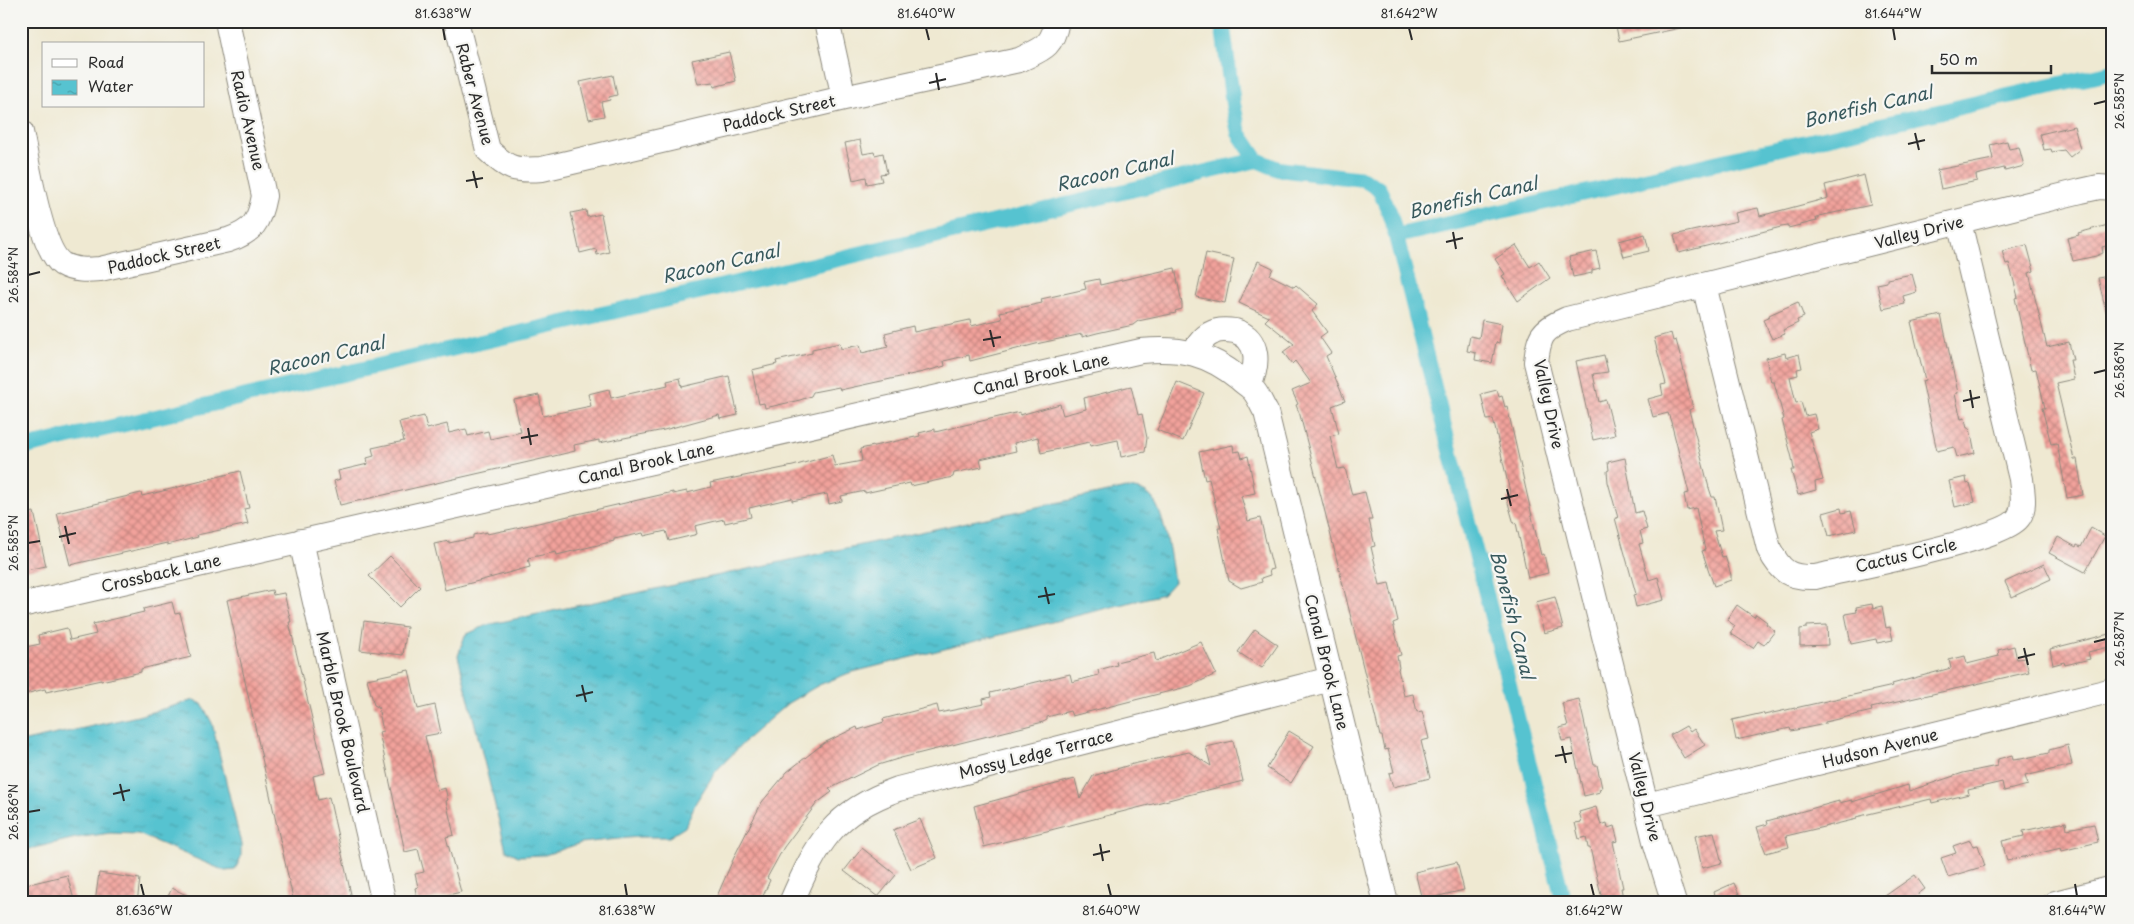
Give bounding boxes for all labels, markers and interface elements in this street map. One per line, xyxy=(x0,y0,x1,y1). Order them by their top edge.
text: 81.638°W xyxy=(415,4,472,22)
text: 81.640°W xyxy=(897,4,956,22)
text: 81.642°W xyxy=(1380,4,1438,22)
text: 81.644°W xyxy=(1864,4,1922,22)
street label: Raber Avenue xyxy=(451,40,501,148)
legend xyxy=(42,42,205,108)
scale bar xyxy=(1932,42,2050,74)
text: 50 m xyxy=(1939,47,1978,70)
text: Road xyxy=(88,50,124,73)
street label: Radio Avenue xyxy=(226,67,272,173)
text: 26.585°N xyxy=(2110,73,2128,129)
text: Water xyxy=(88,74,133,97)
water label: Bonefish Canal xyxy=(1801,77,1938,133)
street label: Paddock Street xyxy=(720,87,838,137)
water label: Racoon Canal xyxy=(1053,143,1179,197)
water label: Bonefish Canal xyxy=(1406,168,1543,224)
street label: Valley Drive xyxy=(1872,208,1966,254)
street label: Paddock Street xyxy=(105,229,223,279)
water label: Racoon Canal xyxy=(659,235,785,289)
text: 26.584°N xyxy=(4,247,22,303)
water label: Racoon Canal xyxy=(264,327,390,381)
text: 26.586°N xyxy=(2110,342,2128,398)
street label: Canal Brook Lane xyxy=(970,346,1111,400)
street label: Valley Drive xyxy=(1529,357,1571,451)
street label: Canal Brook Lane xyxy=(575,435,716,489)
text: 26.585°N xyxy=(4,515,22,571)
street label: Cactus Circle xyxy=(1853,531,1959,577)
street label: Crossback Lane xyxy=(98,547,223,597)
water label: Bonefish Canal xyxy=(1484,548,1543,685)
street label: Canal Brook Lane xyxy=(1299,591,1356,732)
text: 26.587°N xyxy=(2110,611,2128,667)
street label: Marble Brook Boulevard xyxy=(311,629,377,815)
street label: Hudson Avenue xyxy=(1819,721,1940,773)
street label: Mossy Ledge Terrace xyxy=(956,722,1115,784)
street label: Valley Drive xyxy=(1623,750,1669,844)
text: 26.586°N xyxy=(4,784,22,840)
text: 81.636°W xyxy=(116,901,173,919)
text: 81.638°W xyxy=(599,901,656,919)
text: 81.640°W xyxy=(1082,901,1141,919)
text: 81.642°W xyxy=(1565,901,1623,919)
text: 81.644°W xyxy=(2048,901,2106,919)

